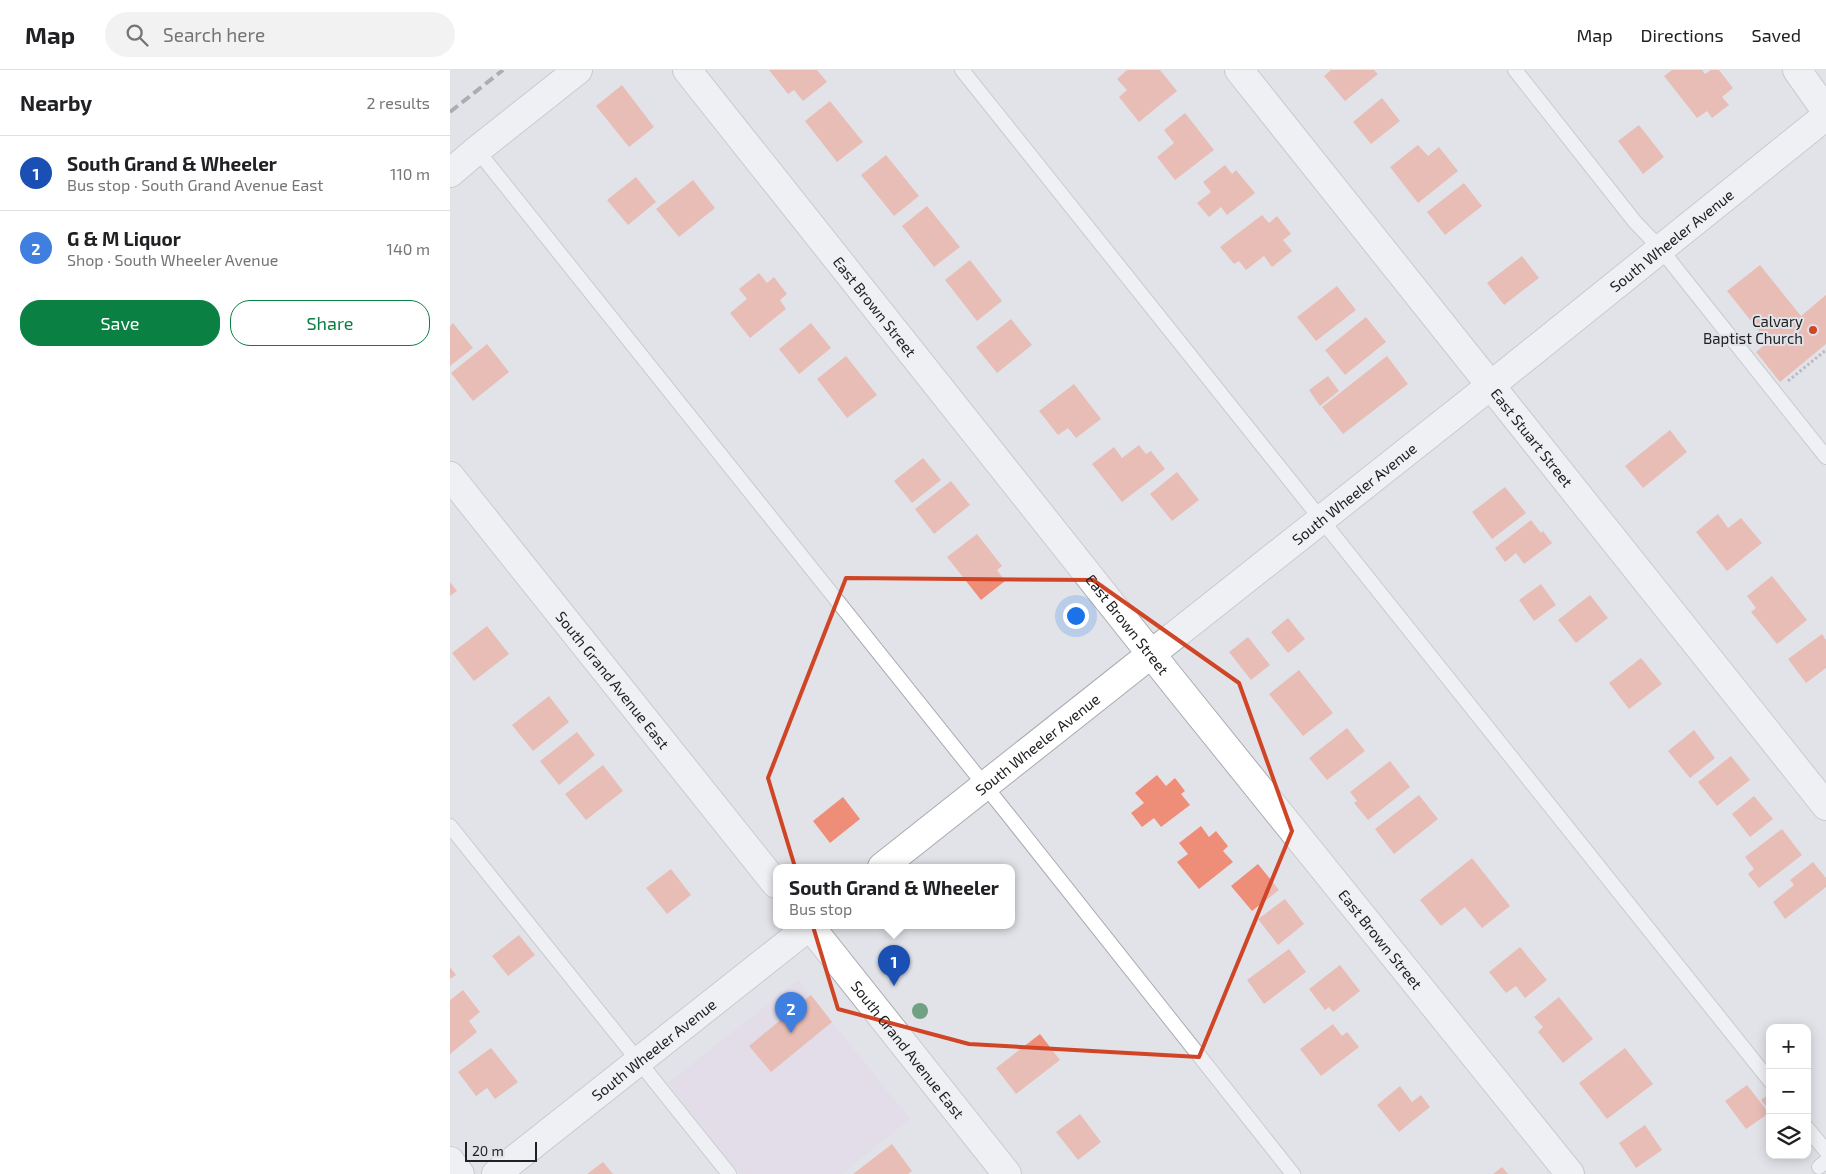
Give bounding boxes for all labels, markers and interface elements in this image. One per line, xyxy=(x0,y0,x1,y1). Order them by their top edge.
search box xyxy=(105,12,455,57)
text: Map xyxy=(25,20,75,49)
icon: search xyxy=(123,21,151,49)
text: Search here xyxy=(163,23,265,46)
text: Map xyxy=(1576,24,1613,46)
text: Directions xyxy=(1641,24,1724,46)
text: Saved xyxy=(1752,24,1801,46)
text: Nearby xyxy=(20,90,92,115)
text: 2 results xyxy=(367,93,430,112)
text: South Grand & Wheeler xyxy=(67,152,277,175)
text: 1 xyxy=(33,164,39,183)
text: 110 m xyxy=(390,164,430,183)
text: Bus stop · South Grand Avenue East xyxy=(67,175,323,194)
street label: South Wheeler Avenue xyxy=(1606,185,1737,295)
text: G & M Liquor xyxy=(67,227,181,250)
text: 2 xyxy=(31,239,41,258)
text: 140 m xyxy=(387,239,430,258)
text: Shop · South Wheeler Avenue xyxy=(67,250,278,269)
street label: East Brown Street xyxy=(830,253,920,360)
button: Save xyxy=(20,300,220,346)
button: Share xyxy=(230,300,430,346)
place label: Calvary Baptist Church xyxy=(1703,312,1803,347)
marker: Calvary Baptist Church xyxy=(1807,324,1819,336)
street label: East Stuart Street xyxy=(1487,385,1577,491)
street label: South Wheeler Avenue xyxy=(1288,439,1420,548)
street label: East Brown Street xyxy=(1082,570,1173,678)
your location xyxy=(1063,603,1089,629)
street label: South Grand Avenue East xyxy=(553,607,674,753)
street label: South Wheeler Avenue xyxy=(971,689,1103,799)
popup xyxy=(773,864,1015,929)
text: South Grand & Wheeler xyxy=(789,876,999,899)
street label: East Brown Street xyxy=(1335,886,1426,993)
text: Bus stop xyxy=(789,899,852,918)
pin: 1 xyxy=(878,945,910,986)
street label: South Grand Avenue East xyxy=(848,977,968,1122)
pin: 2 xyxy=(775,992,807,1033)
street label: South Wheeler Avenue xyxy=(588,995,720,1104)
map controls xyxy=(1766,1024,1811,1159)
button: + xyxy=(1766,1024,1811,1069)
button: − xyxy=(1766,1069,1811,1114)
button: layers xyxy=(1766,1114,1811,1159)
scale bar xyxy=(465,1139,538,1162)
text: 20 m xyxy=(472,1142,504,1159)

